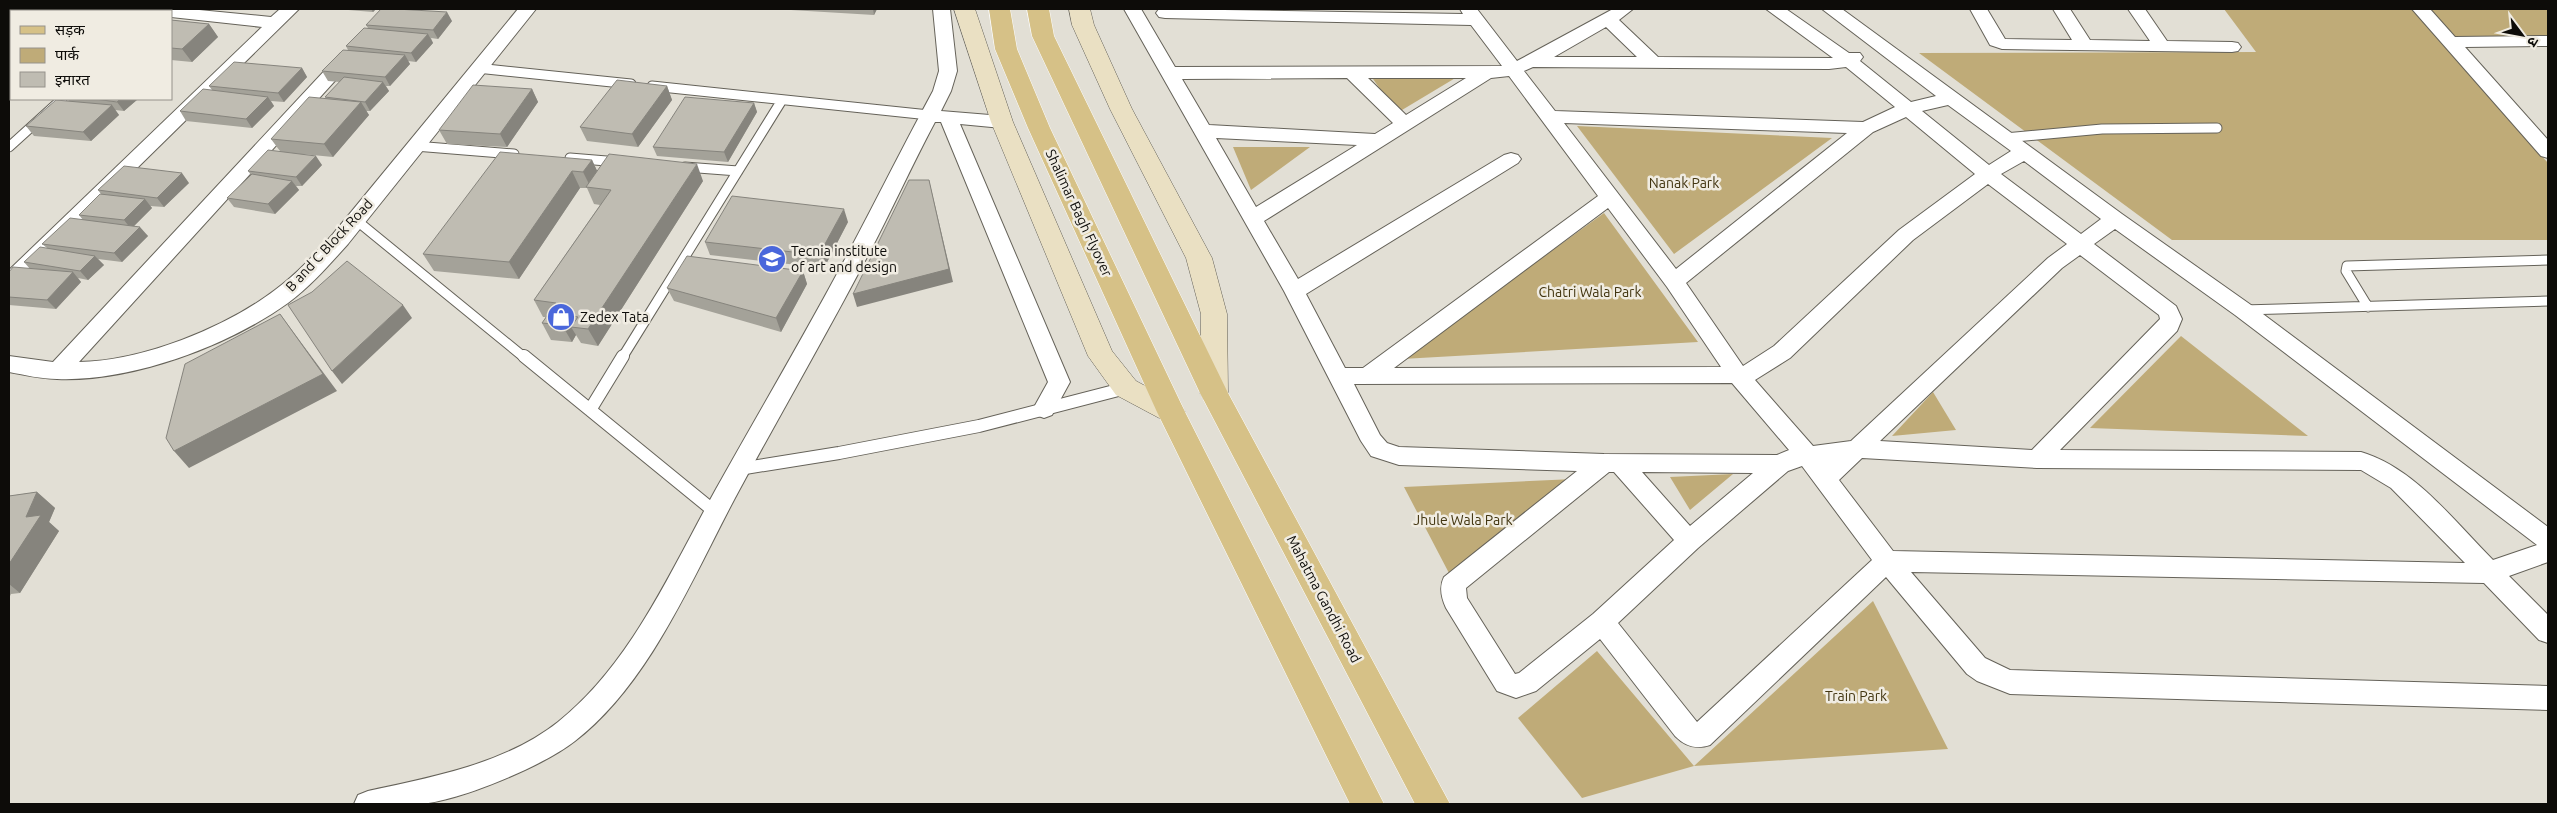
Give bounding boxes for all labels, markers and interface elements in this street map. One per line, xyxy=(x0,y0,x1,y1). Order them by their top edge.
legend xyxy=(10,10,172,100)
north arrow xyxy=(2497,10,2547,60)
text: सड़क xyxy=(55,21,85,38)
text: उ xyxy=(2524,34,2542,50)
text: पार्क xyxy=(55,46,79,63)
text: इमारत xyxy=(55,71,90,88)
street label: Shalimar Bagh Flyover xyxy=(1042,147,1116,280)
park label: Nanak Park xyxy=(1649,175,1719,191)
street label: B and C Block Road xyxy=(282,196,376,294)
place label: Tecnia institute of art and design xyxy=(791,243,897,275)
school or university icon: Tecnia institute of art and design xyxy=(757,244,787,274)
park label: Chatri Wala Park xyxy=(1539,284,1641,300)
shop icon: Zedex Tata xyxy=(546,302,576,332)
place label: Zedex Tata xyxy=(580,309,649,325)
park label: Jhule Wala Park xyxy=(1413,512,1513,528)
street label: Mahatma Gandhi Road xyxy=(1284,533,1364,665)
park label: Train Park xyxy=(1825,688,1887,704)

